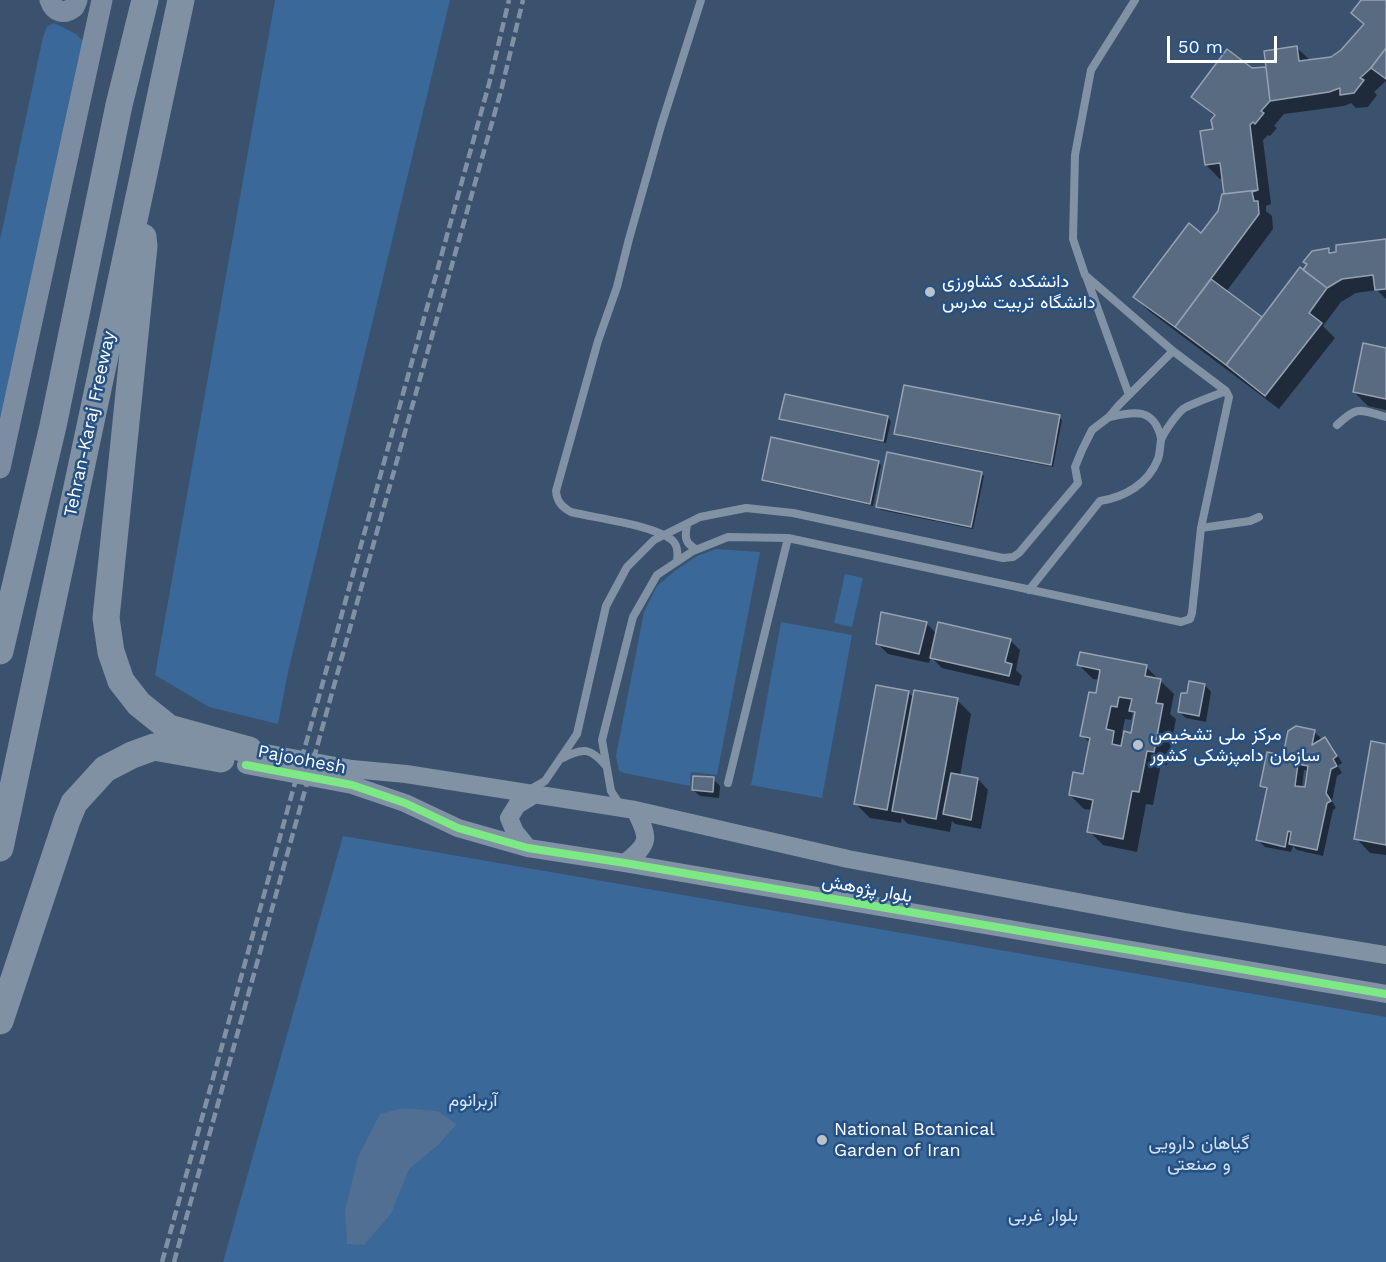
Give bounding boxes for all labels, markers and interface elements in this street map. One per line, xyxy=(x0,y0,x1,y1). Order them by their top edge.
scale bar xyxy=(1170,24,1280,62)
text: 50 m xyxy=(1178,36,1223,57)
place label: دانشکده کشاورزی دانشگاه تربیت مدرس xyxy=(942,271,1095,314)
marker: دانشکده کشاورزی دانشگاه تربیت مدرس xyxy=(923,285,937,299)
street label: Tehran-Karaj Freeway xyxy=(60,329,120,519)
place label: مرکز ملی تشخیص سازمان دامپزشکی کشور xyxy=(1150,724,1320,766)
marker: مرکز ملی تشخیص سازمان دامپزشکی کشور xyxy=(1131,738,1145,752)
street label: Pajoohesh xyxy=(256,741,348,779)
street label: بلوار پژوهش xyxy=(820,870,914,908)
park label: آربرانوم xyxy=(449,1090,497,1112)
place label: National Botanical Garden of Iran xyxy=(834,1119,995,1162)
marker: National Botanical Garden of Iran xyxy=(815,1133,829,1147)
park label: گیاهان دارویی و صنعتی xyxy=(1148,1133,1250,1176)
park label: بلوار غربی xyxy=(1008,1205,1078,1227)

